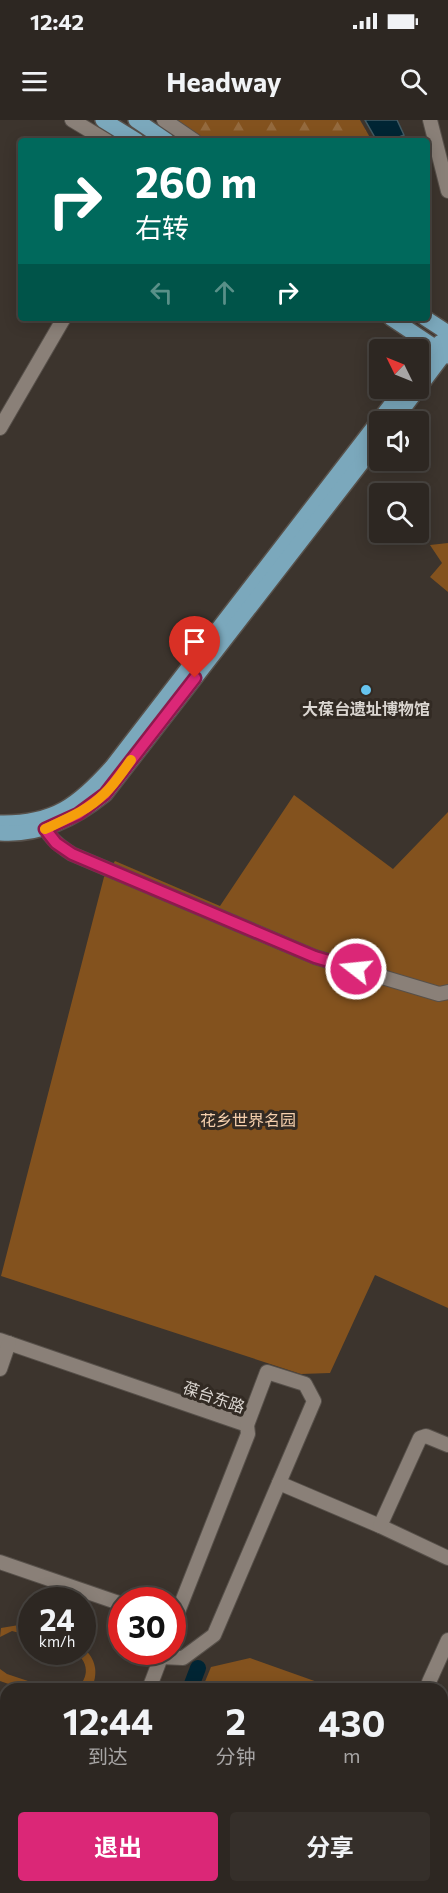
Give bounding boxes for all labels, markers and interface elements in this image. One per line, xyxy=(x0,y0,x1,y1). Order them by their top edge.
text: 12:42 xyxy=(30,8,84,35)
icon: menu xyxy=(18,65,51,98)
text: Headway xyxy=(166,65,282,98)
icon: search xyxy=(397,65,430,98)
text: 260 m xyxy=(135,155,257,207)
icon: right xyxy=(36,162,114,240)
text: 右转 xyxy=(135,211,189,244)
icon: left xyxy=(145,276,178,309)
icon: ahead xyxy=(208,276,241,309)
icon: right xyxy=(271,276,304,309)
north arrow xyxy=(369,339,429,399)
map controls xyxy=(369,339,429,543)
button: sound xyxy=(369,411,429,471)
button: search xyxy=(369,483,429,543)
pin xyxy=(169,616,220,678)
icon: arrive xyxy=(178,625,211,658)
marker: 大葆台遗址博物馆 xyxy=(359,683,373,697)
place label: 大葆台遗址博物馆 xyxy=(302,699,430,718)
position arrow xyxy=(324,937,388,1001)
park label: 花乡世界名园 xyxy=(200,1110,296,1129)
street label: 葆台东路 xyxy=(181,1377,248,1416)
speed limit sign: 30 xyxy=(108,1587,186,1665)
text: 24 xyxy=(39,1600,75,1637)
text: km/h xyxy=(39,1632,75,1650)
text: 12:44 xyxy=(63,1698,153,1742)
text: 2 xyxy=(225,1698,246,1742)
text: 430 xyxy=(318,1700,385,1744)
text: m xyxy=(343,1743,361,1767)
text: 到达 xyxy=(88,1744,128,1768)
text: 分钟 xyxy=(216,1744,256,1768)
button: 退出 xyxy=(18,1812,218,1881)
button: 分享 xyxy=(230,1812,430,1881)

